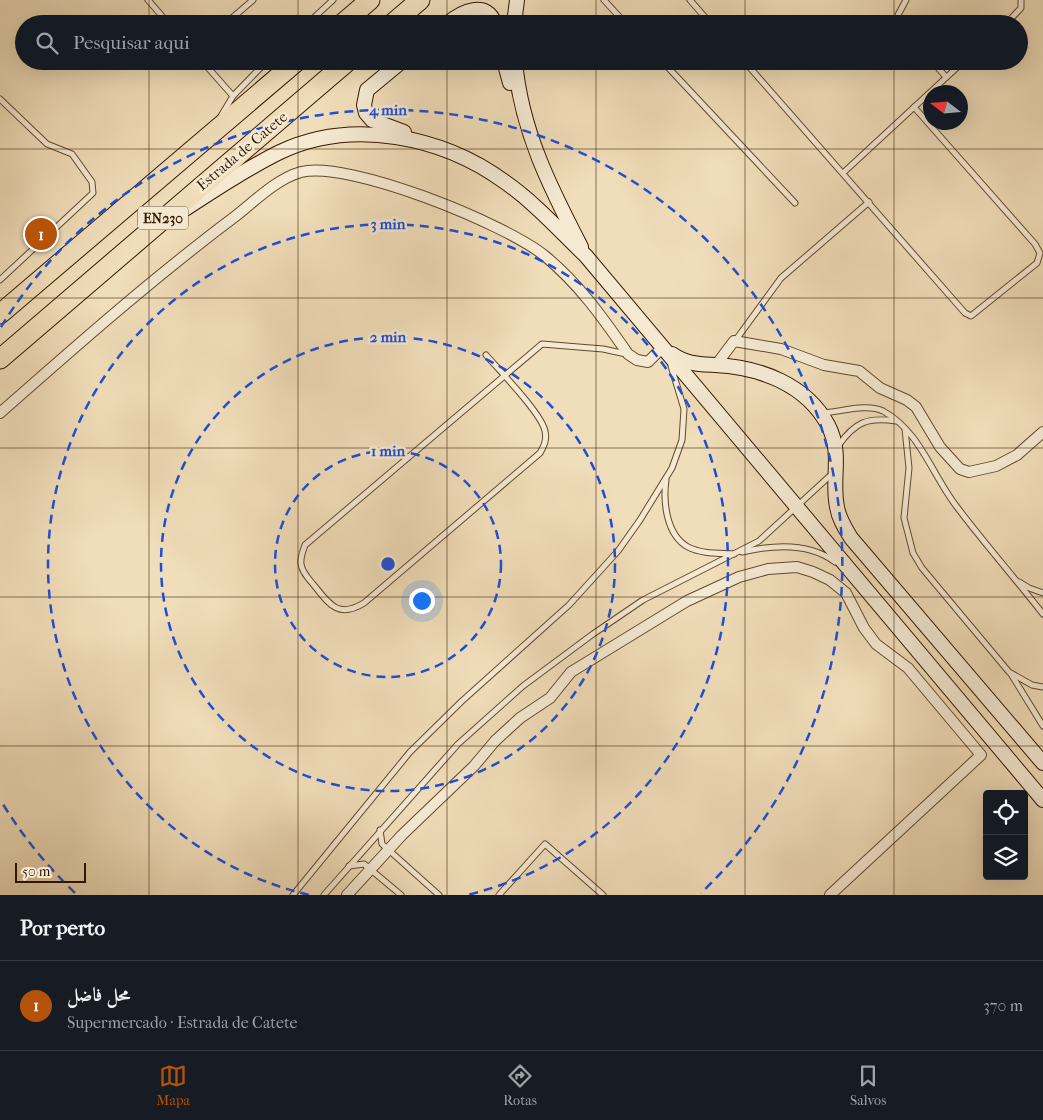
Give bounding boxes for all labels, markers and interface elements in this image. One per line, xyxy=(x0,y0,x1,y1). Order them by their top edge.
search box xyxy=(15,15,1028,70)
icon: search xyxy=(33,29,61,57)
text: Pesquisar aqui xyxy=(73,32,190,54)
north arrow xyxy=(923,85,968,130)
text: 4 min xyxy=(368,101,407,119)
street label: Estrada de Catete xyxy=(193,107,292,194)
road number: EN230 xyxy=(138,207,188,230)
pin: 1 xyxy=(25,215,57,253)
text: 3 min xyxy=(371,215,406,233)
text: 2 min xyxy=(370,328,407,346)
text: 1 min xyxy=(371,442,405,460)
centre of rings xyxy=(379,555,397,573)
your location xyxy=(409,588,435,614)
map controls xyxy=(983,790,1028,880)
button: locate xyxy=(983,790,1028,835)
button: layers xyxy=(983,835,1028,880)
scale bar xyxy=(15,860,86,883)
text: 50 m xyxy=(22,863,50,880)
text: Por perto xyxy=(20,916,105,940)
text: محل فاضل xyxy=(67,984,130,1006)
text: 1 xyxy=(33,996,39,1015)
text: 370 m xyxy=(983,996,1023,1015)
text: Supermercado · Estrada de Catete xyxy=(67,1013,298,1032)
tab: Mapa xyxy=(157,1062,190,1109)
tab: Rotas xyxy=(503,1062,537,1109)
tab: Salvos xyxy=(850,1062,886,1109)

